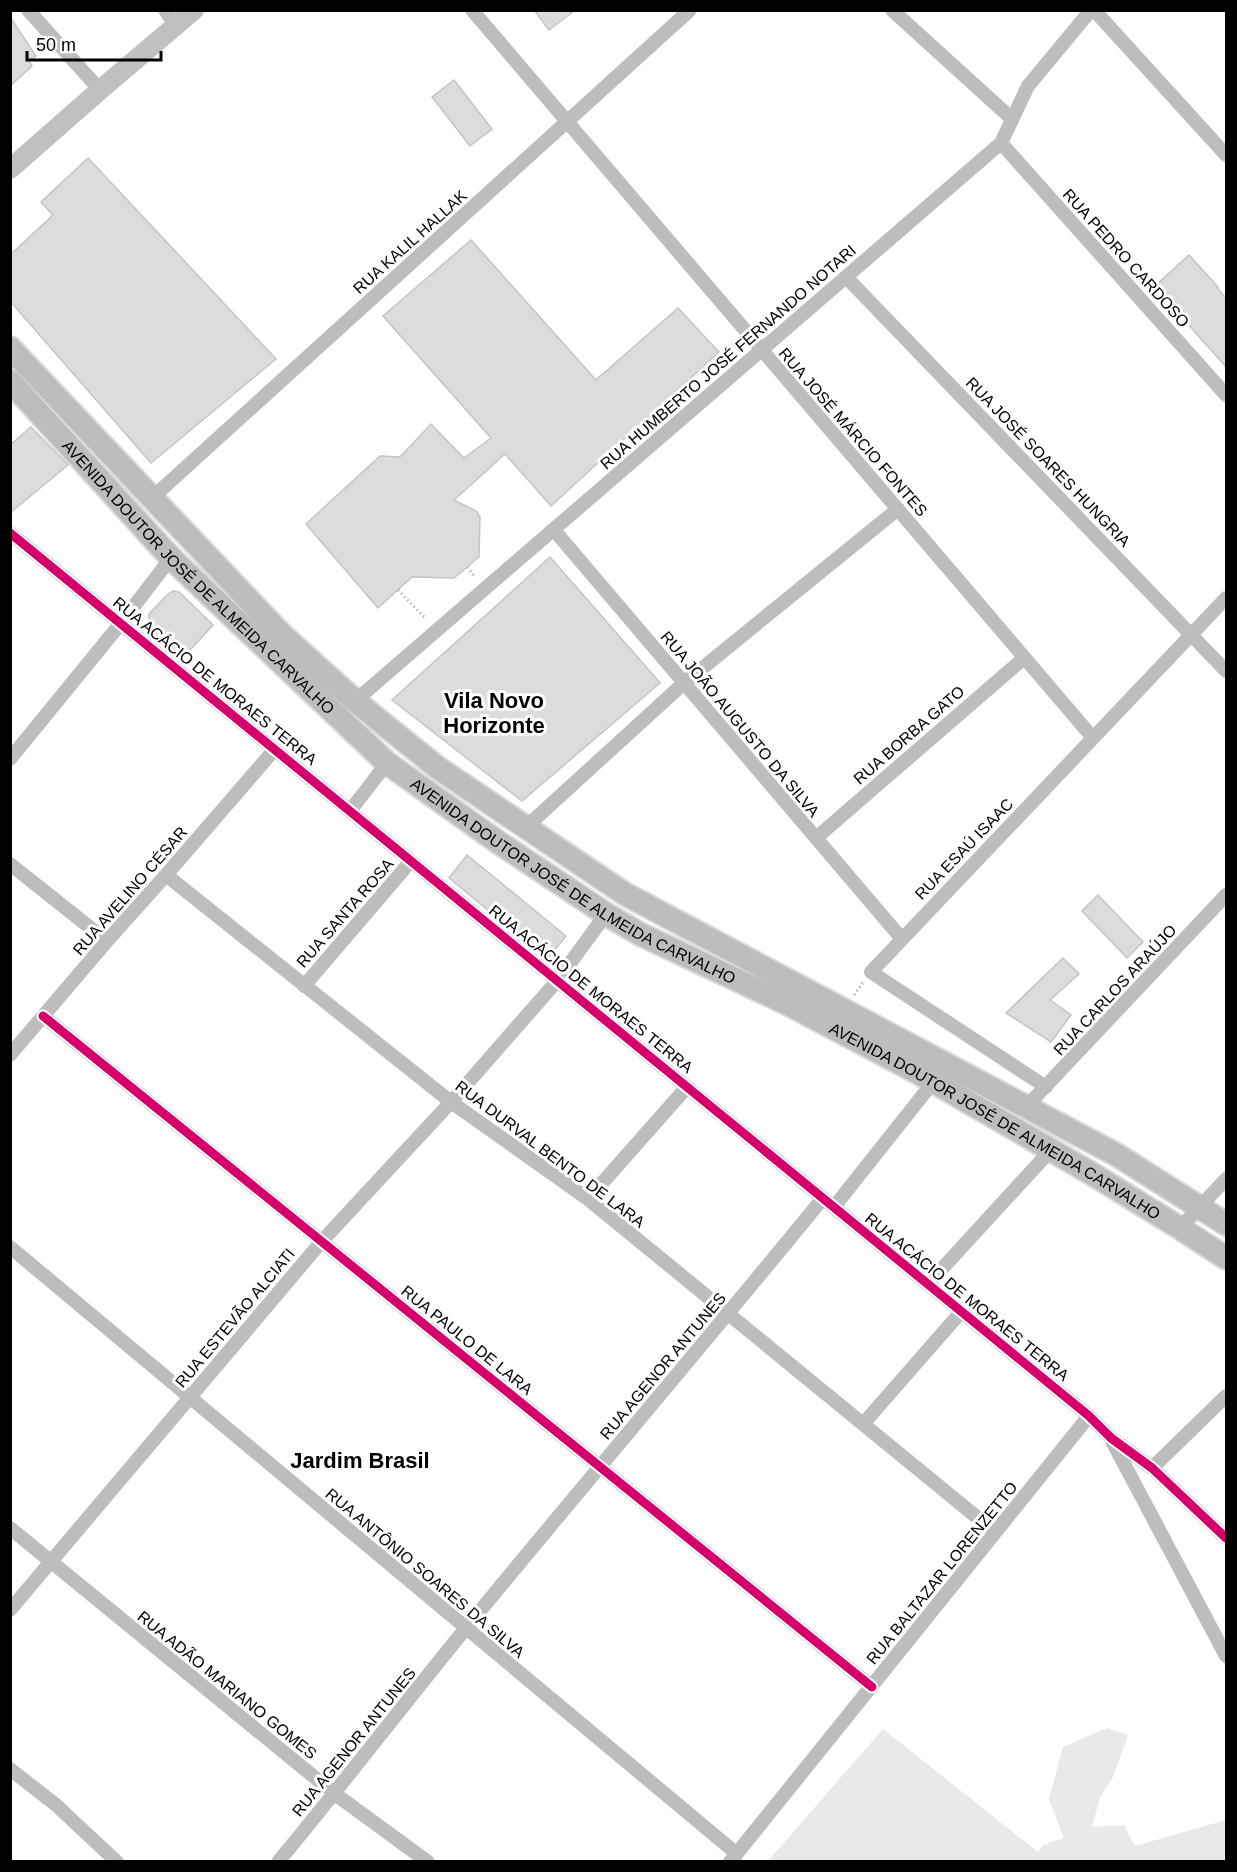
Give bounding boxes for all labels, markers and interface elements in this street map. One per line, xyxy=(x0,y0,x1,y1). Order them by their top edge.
scale bar xyxy=(27,24,160,62)
text: 50 m xyxy=(36,35,76,55)
street label: RUA PEDRO CARDOSO xyxy=(1060,186,1192,330)
street label: RUA KALIL HALLAK xyxy=(350,187,470,297)
street label: RUA HUMBERTO JOSÉ FERNANDO NOTARI xyxy=(596,241,859,472)
street label: RUA JOSÉ MÁRCIO FONTES xyxy=(775,344,931,519)
street label: RUA JOSÉ SOARES HUNGRIA xyxy=(963,373,1134,550)
street label: AVENIDA DOUTOR JOSÉ DE ALMEIDA CARVALHO xyxy=(59,436,338,717)
street label: RUA ACÁCIO DE MORAES TERRA xyxy=(110,593,321,769)
street label: RUA JOÃO AUGUSTO DA SILVA xyxy=(657,627,824,820)
street label: RUA BORBA GATO xyxy=(850,682,968,788)
district label: Vila Novo Horizonte xyxy=(443,688,545,738)
street label: AVENIDA DOUTOR JOSÉ DE ALMEIDA CARVALHO xyxy=(408,774,738,986)
street label: RUA ESAÚ ISAAC xyxy=(911,794,1016,903)
street label: RUA AVELINO CÉSAR xyxy=(69,823,190,959)
street label: RUA SANTA ROSA xyxy=(293,855,397,971)
street label: RUA ACÁCIO DE MORAES TERRA xyxy=(486,901,697,1077)
street label: RUA CARLOS ARAÚJO xyxy=(1050,921,1180,1059)
street label: AVENIDA DOUTOR JOSÉ DE ALMEIDA CARVALHO xyxy=(827,1019,1164,1222)
street label: RUA DURVAL BENTO DE LARA xyxy=(452,1077,648,1231)
street label: RUA ACÁCIO DE MORAES TERRA xyxy=(862,1209,1073,1385)
street label: RUA ESTEVÃO ALCIATI xyxy=(170,1244,298,1391)
street label: RUA PAULO DE LARA xyxy=(398,1282,536,1398)
street label: RUA AGENOR ANTUNES xyxy=(597,1289,729,1443)
district label: Jardim Brasil xyxy=(290,1448,430,1473)
street label: RUA BALTAZAR LORENZETTO xyxy=(863,1479,1021,1667)
street label: RUA ANTÔNIO SOARES DA SILVA xyxy=(322,1484,529,1661)
street label: RUA ADÃO MARIANO GOMES xyxy=(134,1606,321,1762)
street label: RUA AGENOR ANTUNES xyxy=(289,1664,419,1820)

